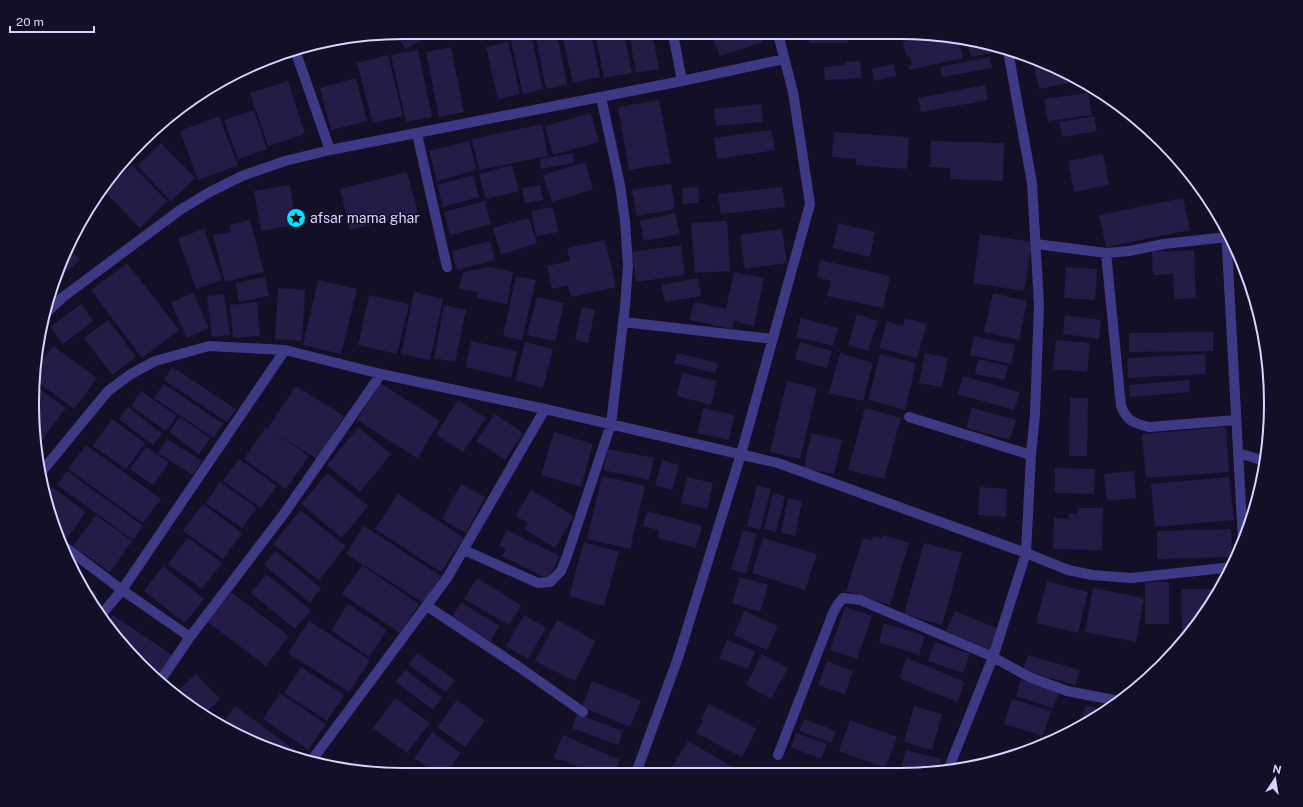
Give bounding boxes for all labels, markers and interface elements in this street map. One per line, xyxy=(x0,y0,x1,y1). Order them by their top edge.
scale bar xyxy=(10,8,94,34)
text: 20 m xyxy=(16,15,44,29)
place icon: afsar mama ghar xyxy=(285,207,307,229)
place label: afsar mama ghar xyxy=(310,210,420,226)
north arrow xyxy=(1255,759,1295,799)
text: N xyxy=(1272,762,1283,776)

